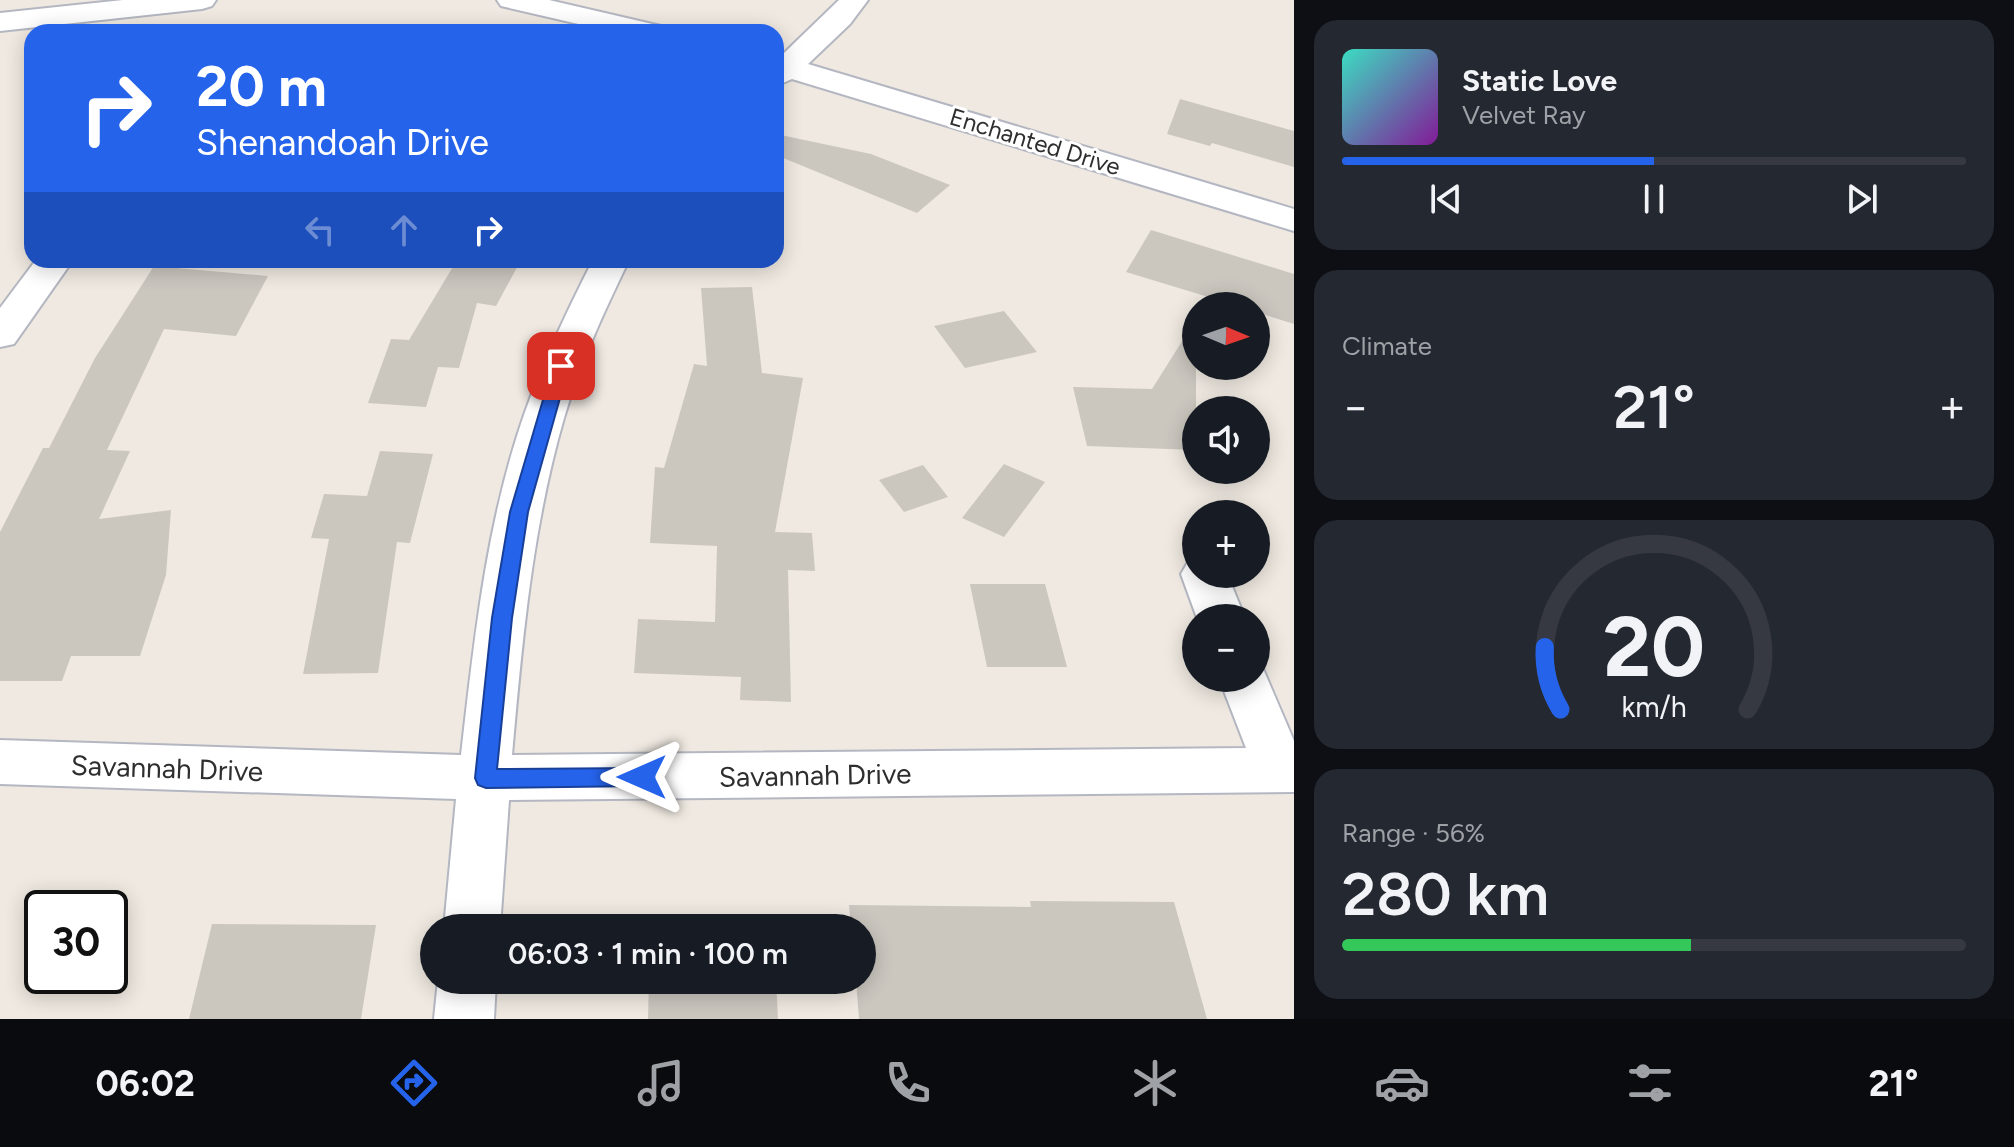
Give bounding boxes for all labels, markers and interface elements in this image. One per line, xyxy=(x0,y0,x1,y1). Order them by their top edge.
text: 20 m xyxy=(196,53,327,120)
icon: right xyxy=(64,56,168,160)
text: Static Love xyxy=(1462,62,1617,99)
text: Velvet Ray xyxy=(1462,99,1586,131)
street label: Enchanted Drive xyxy=(946,102,1124,181)
text: Shenandoah Drive xyxy=(196,121,489,164)
icon: previous xyxy=(1424,177,1468,221)
icon: pause xyxy=(1632,177,1676,221)
icon: next xyxy=(1840,177,1884,221)
icon: left xyxy=(298,208,342,252)
icon: ahead xyxy=(382,208,426,252)
icon: right xyxy=(466,208,510,252)
north arrow xyxy=(1182,292,1270,380)
map controls xyxy=(1182,292,1270,692)
text: Climate xyxy=(1342,330,1432,362)
pin xyxy=(527,332,595,400)
icon: arrive xyxy=(539,344,583,388)
text: 21° xyxy=(1613,371,1695,443)
text: − xyxy=(1342,380,1369,433)
text: + xyxy=(1939,380,1966,433)
button: sound xyxy=(1182,396,1270,484)
button: + xyxy=(1182,500,1270,588)
text: 20 xyxy=(1603,597,1705,697)
button: − xyxy=(1182,604,1270,692)
text: km/h xyxy=(1621,691,1687,725)
position arrow xyxy=(600,735,684,819)
street label: Savannah Drive xyxy=(70,748,264,788)
street label: Savannah Drive xyxy=(718,756,912,794)
text: Range · 56% xyxy=(1342,817,1485,849)
text: 280 km xyxy=(1342,858,1549,930)
speed limit sign: 30 xyxy=(24,890,128,994)
text: 06:03 · 1 min · 100 m xyxy=(508,935,788,972)
icon: directions xyxy=(386,1055,442,1111)
icon: music xyxy=(633,1055,689,1111)
icon: phone xyxy=(880,1055,936,1111)
icon: climate xyxy=(1127,1055,1183,1111)
icon: car xyxy=(1374,1055,1430,1111)
icon: filters xyxy=(1622,1055,1678,1111)
text: 06:02 xyxy=(96,1062,195,1105)
text: 21° xyxy=(1869,1062,1918,1105)

